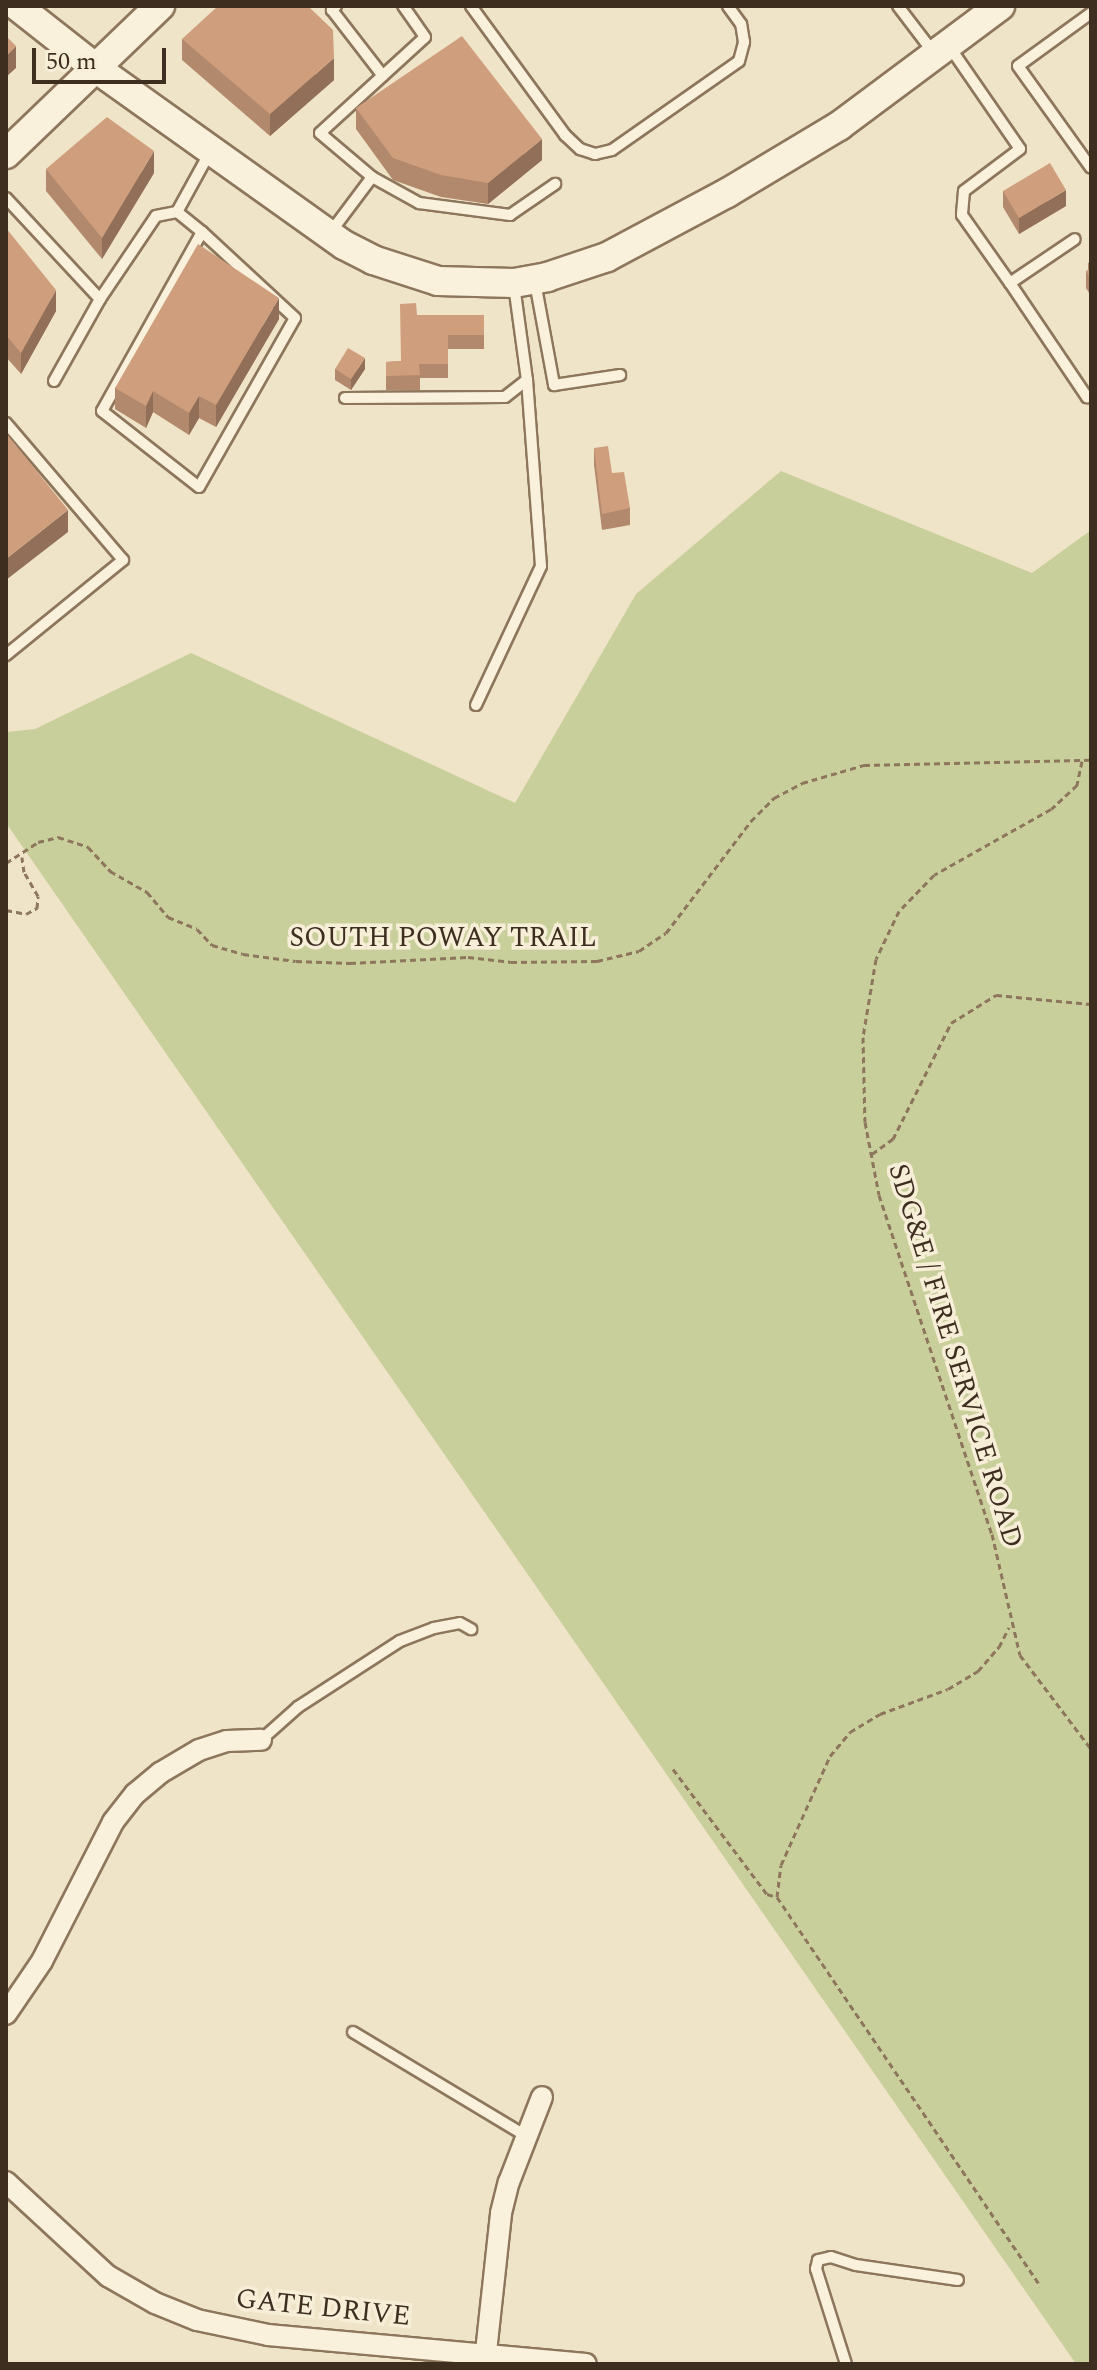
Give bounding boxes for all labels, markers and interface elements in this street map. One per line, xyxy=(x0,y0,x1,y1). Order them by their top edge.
scale bar xyxy=(36,32,170,82)
text: 50 m xyxy=(46,44,97,80)
street label: SOUTH POWAY TRAIL xyxy=(289,921,597,955)
street label: SDG&E / FIRE SERVICE ROAD xyxy=(880,1160,1030,1552)
street label: GATE DRIVE xyxy=(234,2282,412,2334)

